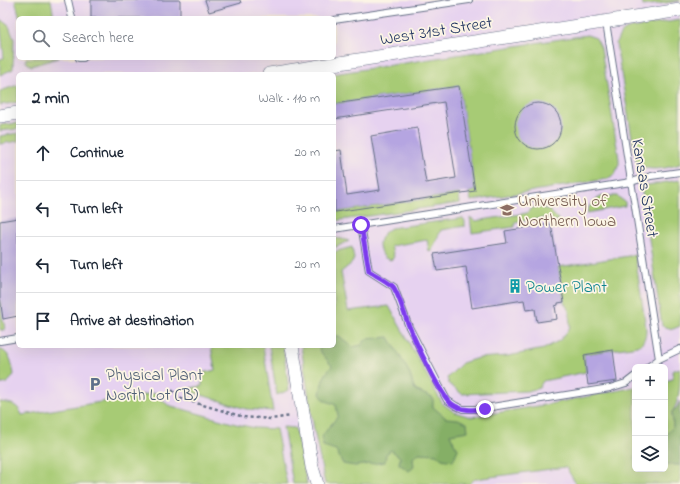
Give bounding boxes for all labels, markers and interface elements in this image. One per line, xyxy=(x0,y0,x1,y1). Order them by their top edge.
street label: West 31st Street xyxy=(378,10,494,53)
search box xyxy=(16,16,336,60)
icon: search xyxy=(30,27,52,49)
text: Search here xyxy=(62,27,134,49)
text: 2 min xyxy=(32,86,69,111)
text: Walk · 110 m xyxy=(259,89,320,108)
street label: Kansas Street xyxy=(624,137,665,240)
icon: ahead xyxy=(32,142,54,164)
text: Continue xyxy=(70,142,124,164)
text: 20 m xyxy=(295,143,320,162)
place label: University of Northern Iowa xyxy=(518,189,616,234)
icon: left xyxy=(32,198,54,220)
text: Turn left xyxy=(70,198,123,220)
text: 70 m xyxy=(296,199,320,218)
school or university icon: University of Northern Iowa xyxy=(499,202,515,218)
route start xyxy=(352,216,370,234)
icon: left xyxy=(32,254,54,276)
text: Turn left xyxy=(70,254,123,276)
text: 20 m xyxy=(295,255,320,274)
place label: Power Plant xyxy=(526,275,607,300)
building icon: Power Plant xyxy=(507,278,523,294)
icon: arrive xyxy=(32,310,54,332)
text: Arrive at destination xyxy=(70,310,194,332)
place label: Physical Plant North Lot (B) xyxy=(106,363,203,408)
map controls xyxy=(632,364,668,472)
button: + xyxy=(632,364,668,400)
parking icon: Physical Plant North Lot (B) xyxy=(87,376,103,392)
route end xyxy=(476,400,494,418)
button: − xyxy=(632,400,668,436)
button: layers xyxy=(632,436,668,472)

